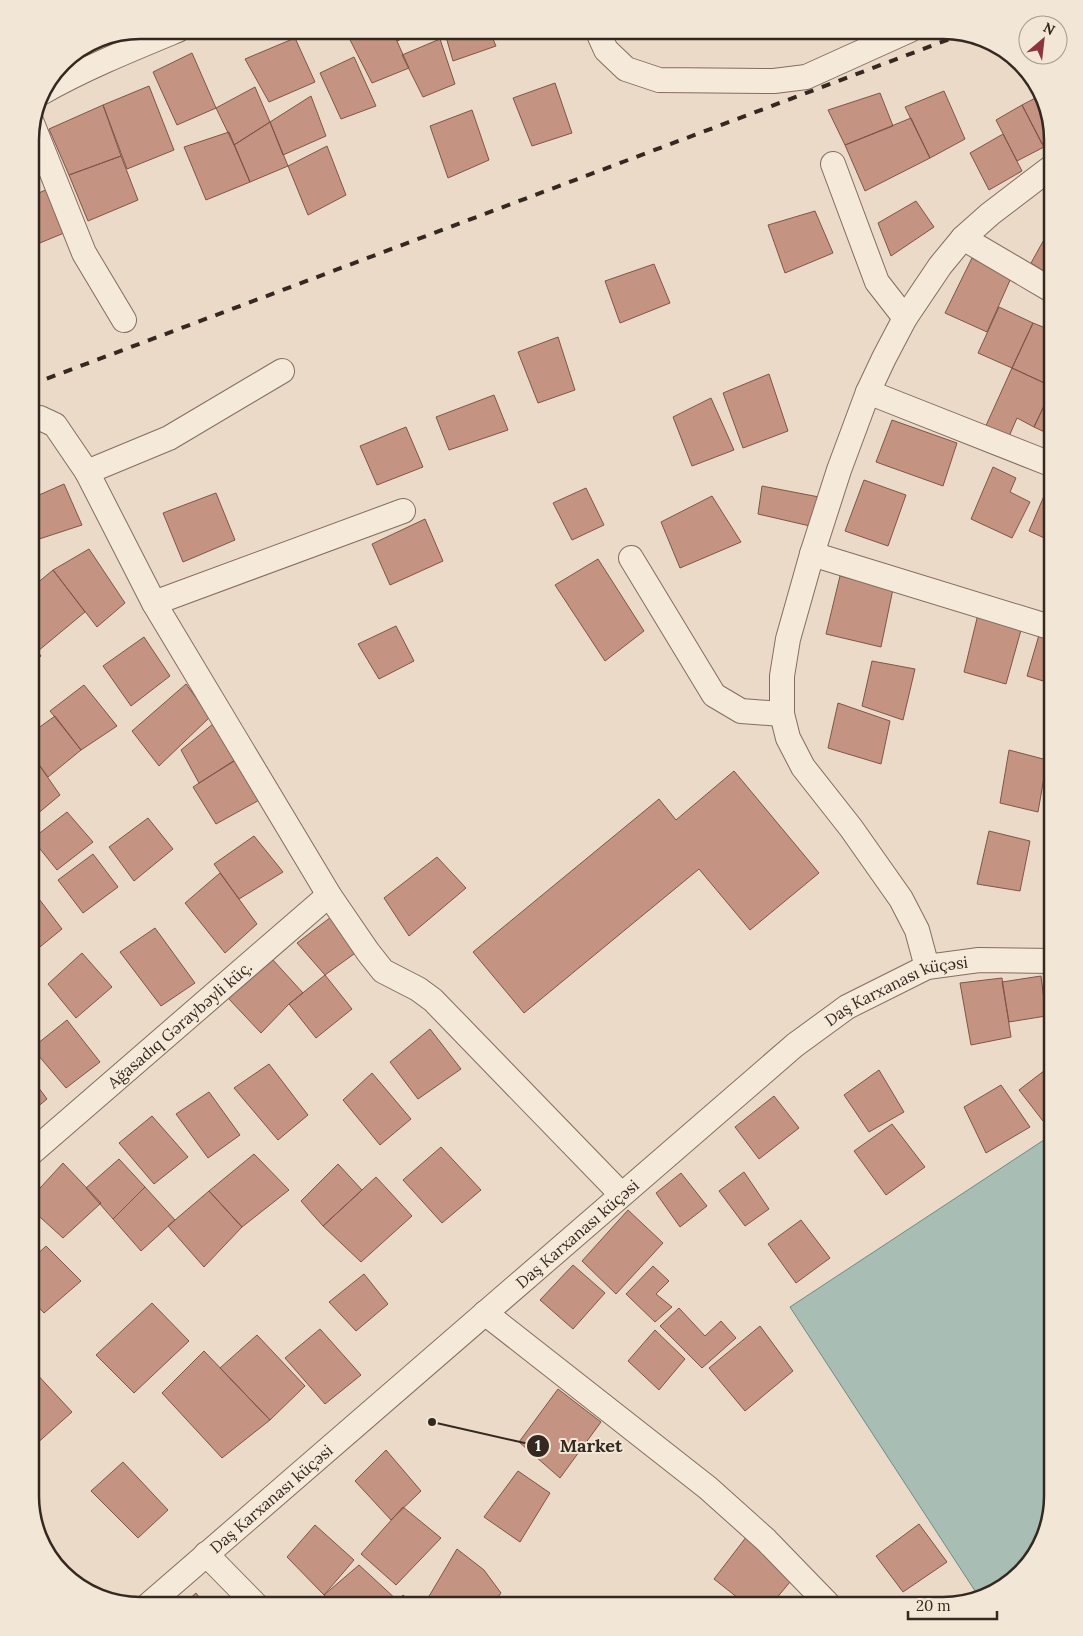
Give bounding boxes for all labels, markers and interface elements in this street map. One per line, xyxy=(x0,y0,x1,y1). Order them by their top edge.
north arrow xyxy=(1018,15,1068,65)
text: N xyxy=(1040,18,1058,39)
street label: Daş Karxanası küçəsi xyxy=(820,952,969,1030)
street label: Ağasadıq Gəraybəyli küç. xyxy=(103,956,256,1093)
street label: Daş Karxanası küçəsi xyxy=(512,1175,643,1292)
callout: Market xyxy=(525,1429,633,1462)
text: Market xyxy=(560,1434,623,1457)
text: 1 xyxy=(535,1436,541,1455)
street label: Daş Karxanası küçəsi xyxy=(205,1440,337,1557)
scale bar xyxy=(908,1588,997,1620)
text: 20 m xyxy=(916,1596,951,1615)

